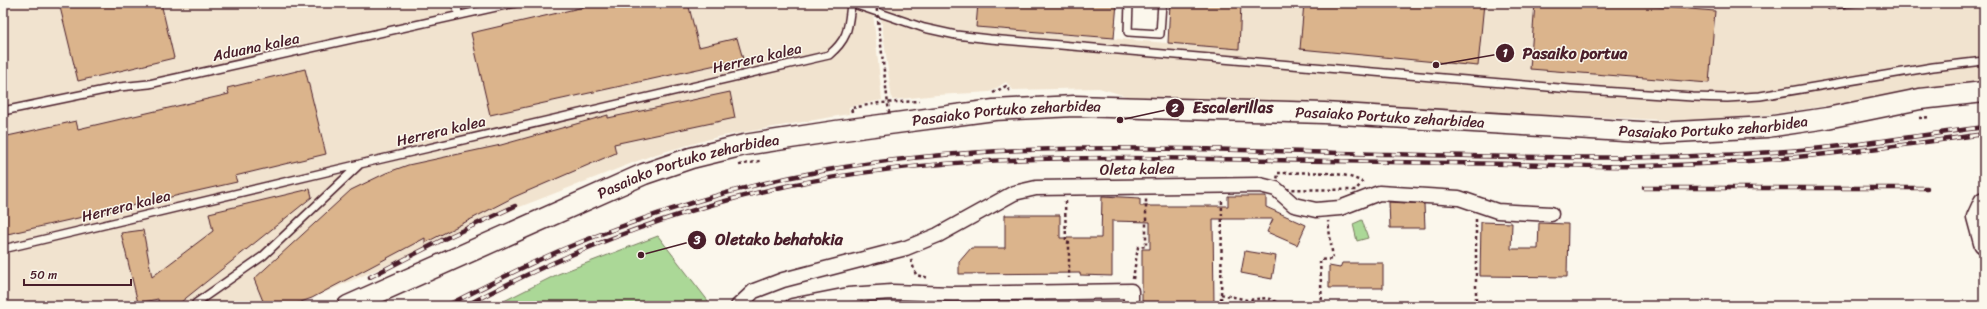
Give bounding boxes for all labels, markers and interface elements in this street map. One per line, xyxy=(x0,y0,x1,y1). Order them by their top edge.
street label: Aduana kalea xyxy=(209,25,302,69)
street label: Herrera kalea xyxy=(710,35,805,81)
callout: Pasaiko portua xyxy=(1495,39,1636,67)
text: Pasaiko portua xyxy=(1522,39,1628,68)
text: 1 xyxy=(1502,42,1508,64)
street label: Pasaiako Portuko zeharbidea xyxy=(910,93,1102,134)
text: Escalerillas xyxy=(1193,93,1274,122)
callout: Escalerillas xyxy=(1165,94,1282,122)
text: 2 xyxy=(1171,97,1179,119)
street label: Pasaiako Portuko zeharbidea xyxy=(1295,99,1486,136)
street label: Herrera kalea xyxy=(394,108,489,154)
street label: Pasaiako Portuko zeharbidea xyxy=(1618,108,1810,146)
street label: Pasaiako Portuko zeharbidea xyxy=(593,127,782,206)
street label: Oleta kalea xyxy=(1099,155,1175,183)
street label: Herrera kalea xyxy=(79,182,174,230)
text: Oletako behatokia xyxy=(714,225,844,254)
callout: Oletako behatokia xyxy=(687,226,851,254)
text: 3 xyxy=(693,229,701,251)
scale bar xyxy=(24,261,131,287)
text: 50 m xyxy=(30,264,57,286)

